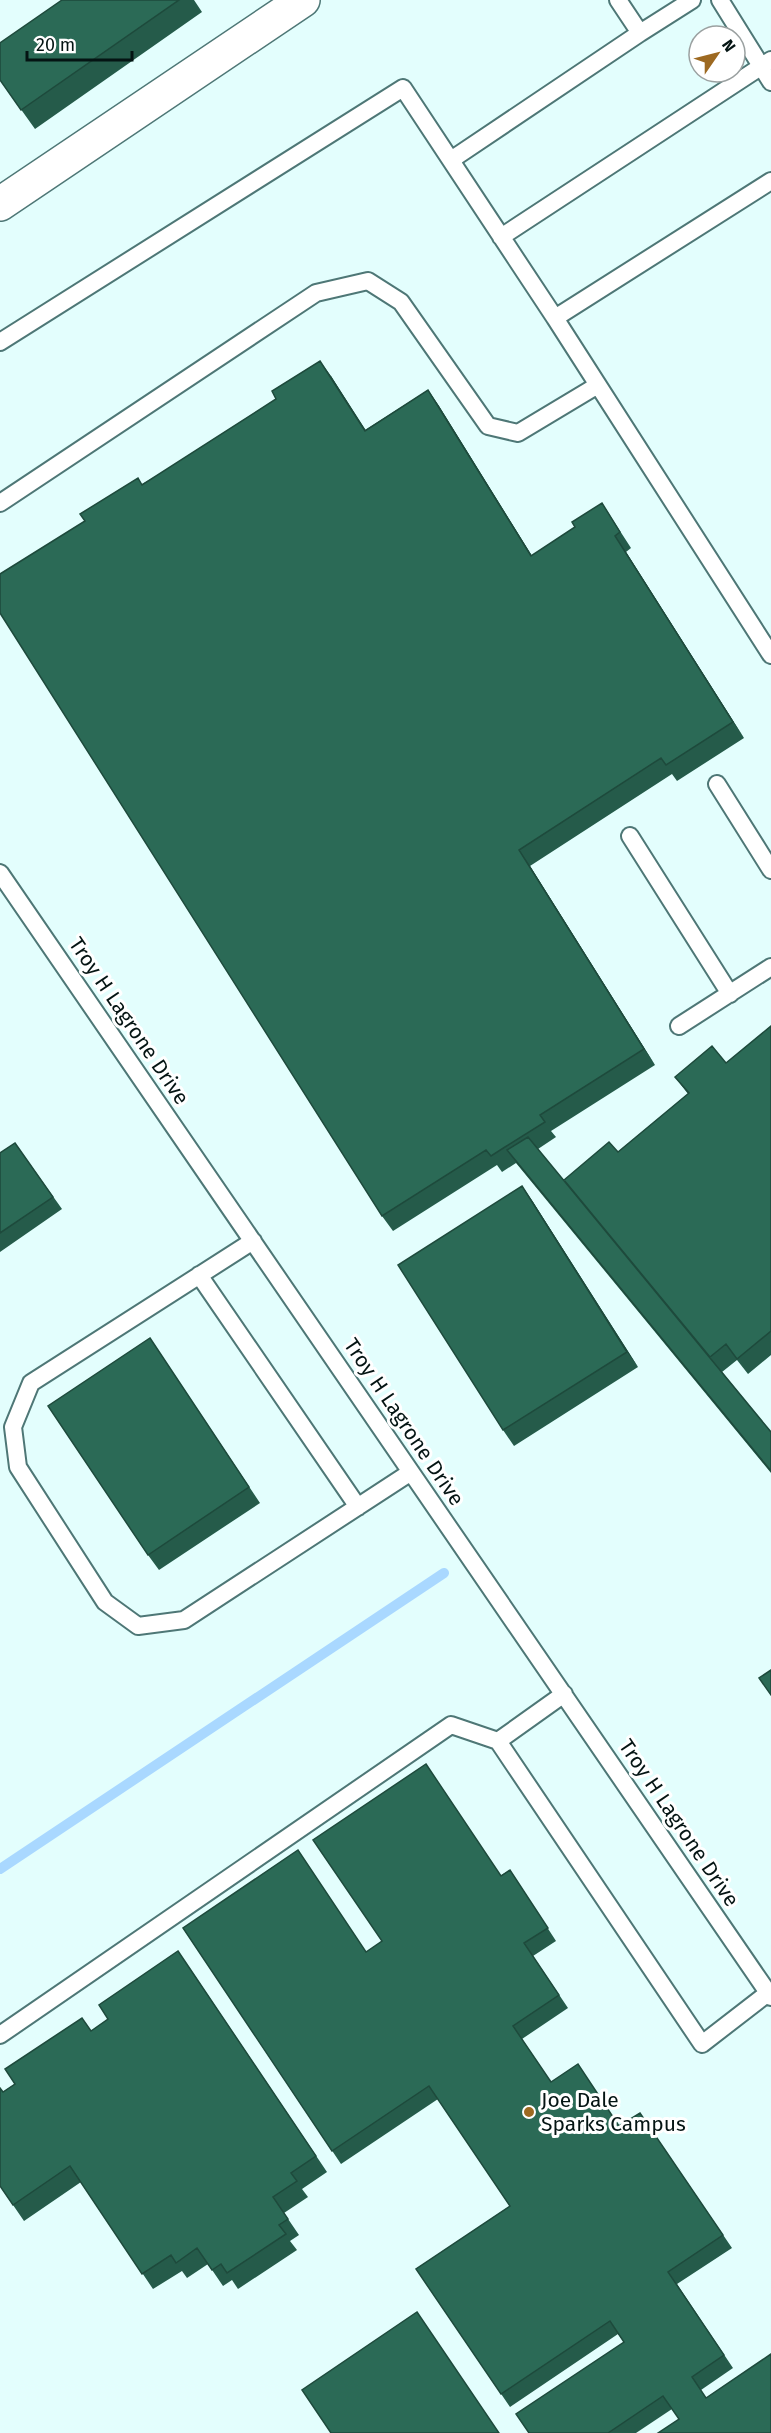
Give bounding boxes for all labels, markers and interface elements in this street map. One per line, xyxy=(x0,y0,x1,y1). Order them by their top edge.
scale bar xyxy=(27,24,132,62)
north arrow xyxy=(687,24,747,84)
text: 20 m xyxy=(36,34,75,56)
text: N xyxy=(718,36,740,55)
street label: Troy H Lagrone Drive xyxy=(63,932,195,1110)
street label: Troy H Lagrone Drive xyxy=(338,1333,470,1511)
street label: Troy H Lagrone Drive xyxy=(613,1734,745,1912)
place label: Joe Dale Sparks Campus xyxy=(541,2087,686,2137)
marker: Joe Dale Sparks Campus xyxy=(522,2105,536,2119)

